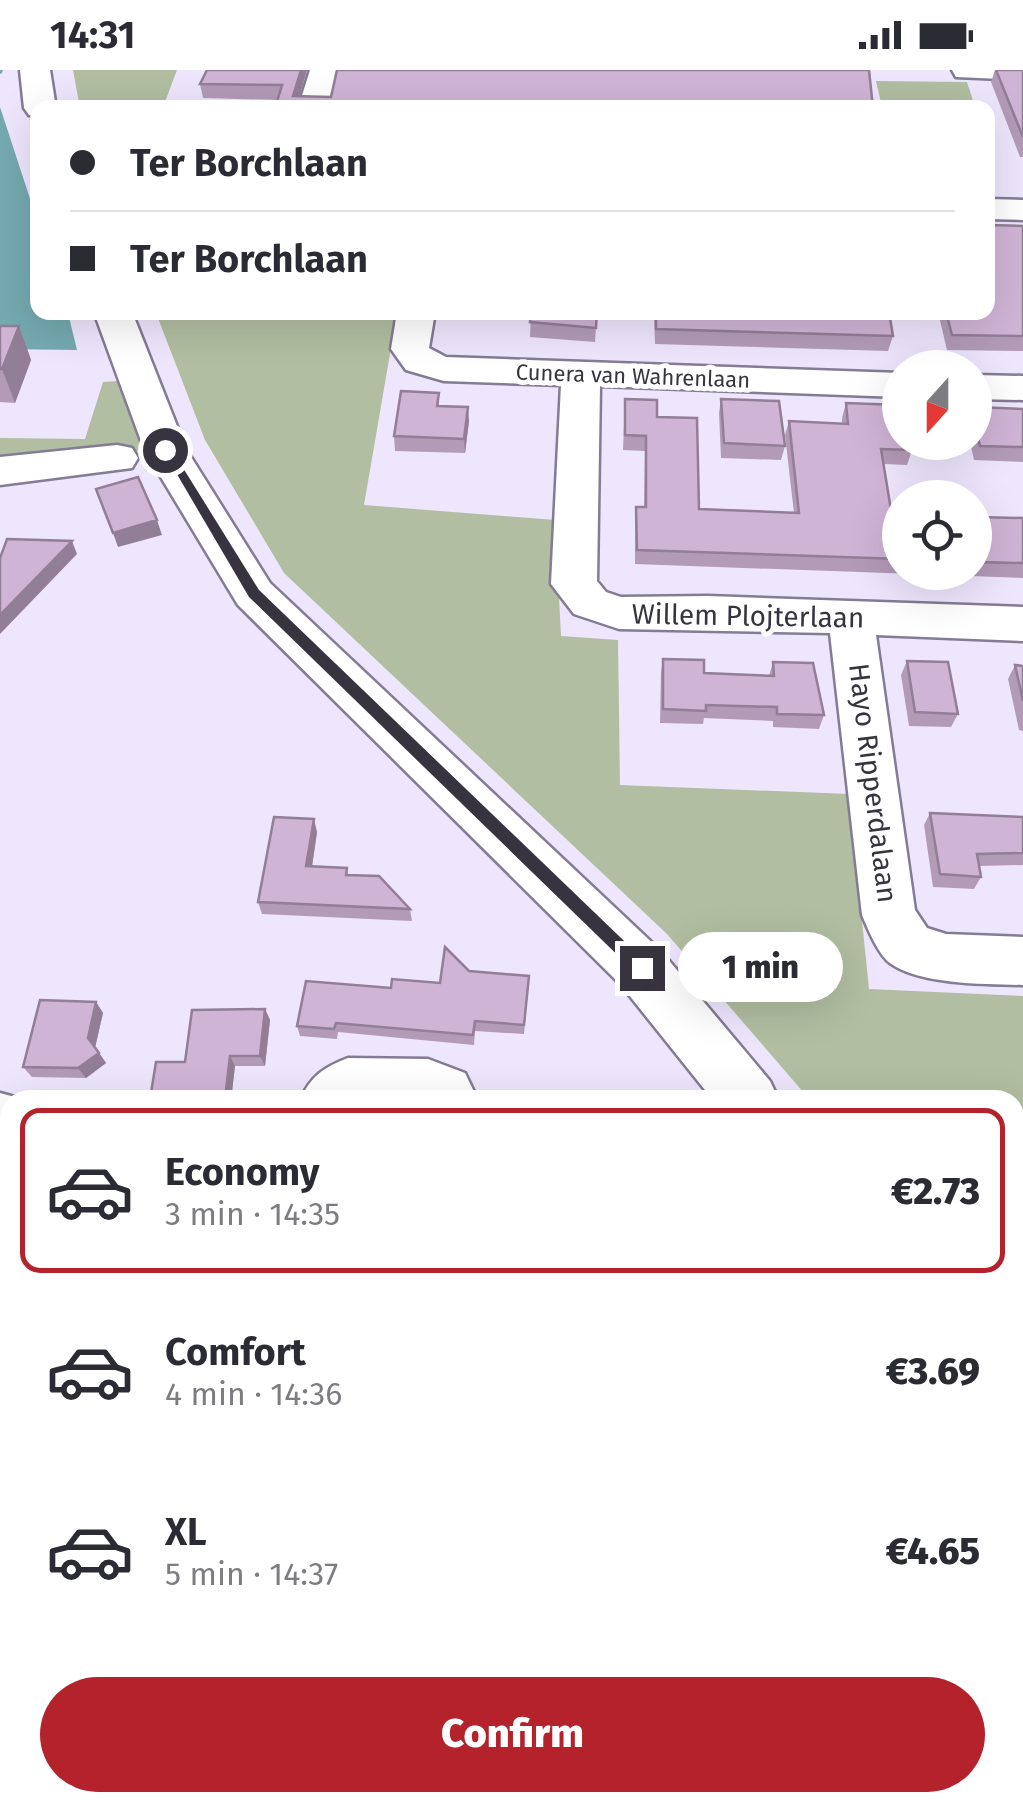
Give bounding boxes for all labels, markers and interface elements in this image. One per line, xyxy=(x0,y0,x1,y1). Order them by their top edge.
text: 14:31 xyxy=(50,12,135,58)
text: Ter Borchlaan xyxy=(130,140,368,186)
text: Ter Borchlaan xyxy=(130,236,368,282)
north arrow xyxy=(882,350,992,460)
map controls xyxy=(882,350,992,590)
street label: Cunera van Wahrenlaan xyxy=(515,358,751,394)
route start xyxy=(143,428,188,473)
button: locate xyxy=(882,480,992,590)
street label: Willem Plojterlaan xyxy=(631,597,865,635)
street label: Hayo Ripperdalaan xyxy=(842,661,904,905)
callout: 1 min xyxy=(677,933,842,1003)
route end xyxy=(620,946,665,991)
text: 1 min xyxy=(722,948,799,986)
icon: car xyxy=(45,1146,135,1236)
text: Economy xyxy=(165,1149,320,1195)
text: €2.73 xyxy=(891,1168,980,1214)
text: 3 min · 14:35 xyxy=(165,1195,340,1233)
icon: car xyxy=(45,1326,135,1416)
text: Comfort xyxy=(165,1329,306,1375)
text: €3.69 xyxy=(886,1348,980,1394)
text: 4 min · 14:36 xyxy=(165,1375,342,1413)
icon: car xyxy=(45,1506,135,1596)
text: XL xyxy=(165,1509,207,1555)
text: €4.65 xyxy=(886,1528,980,1574)
text: 5 min · 14:37 xyxy=(165,1555,338,1593)
button: Confirm xyxy=(40,1677,985,1792)

